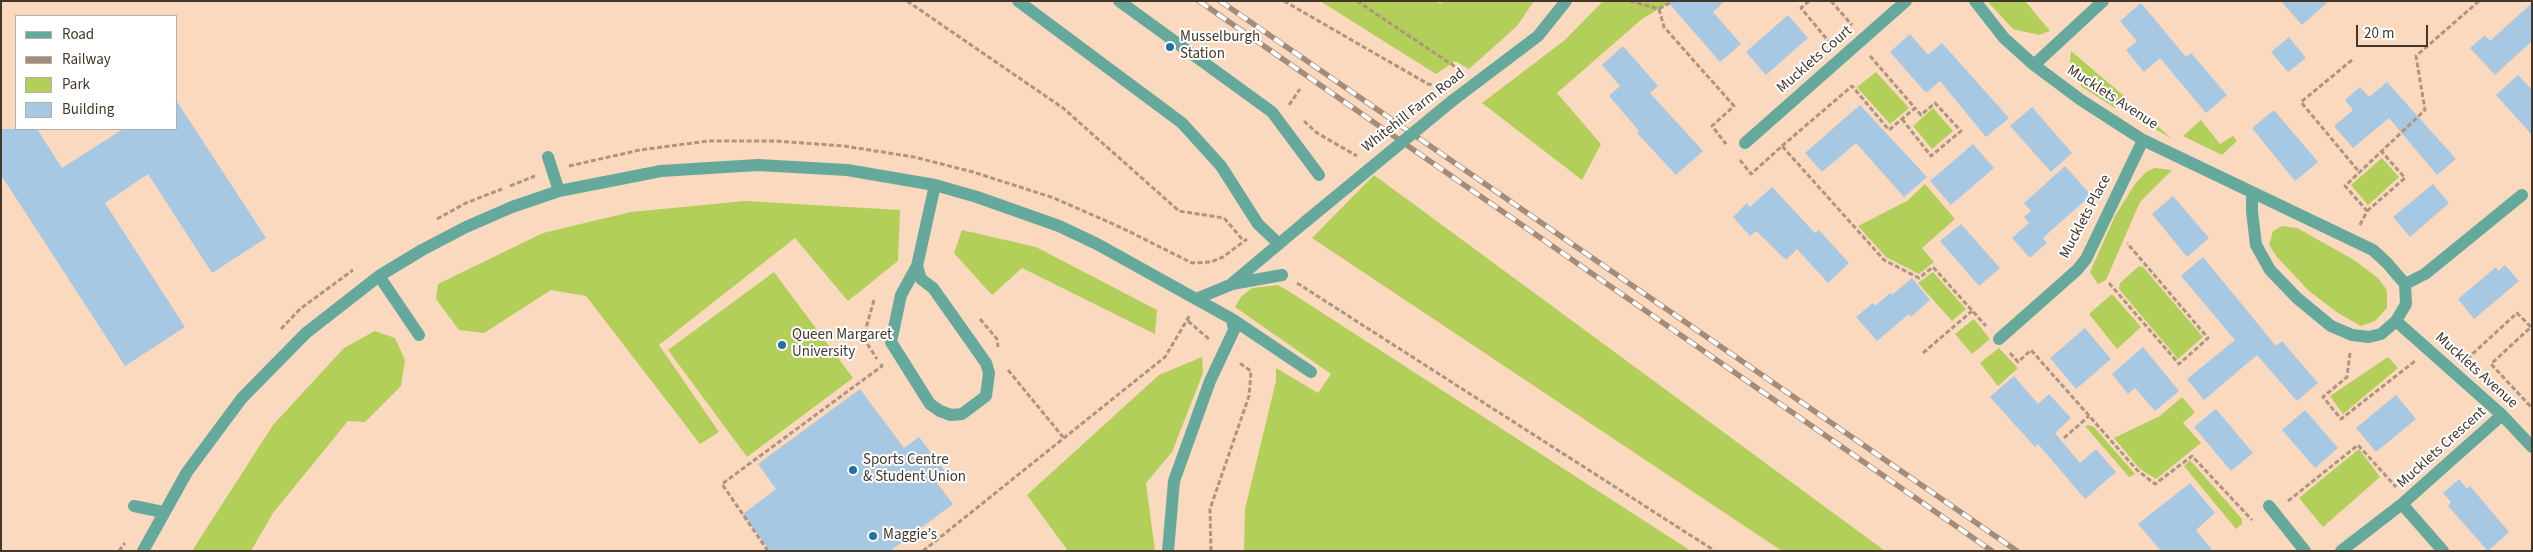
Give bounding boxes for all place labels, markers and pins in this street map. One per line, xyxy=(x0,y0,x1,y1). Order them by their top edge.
place label: Musselburgh Station xyxy=(1180,29,1260,64)
marker: Musselburgh Station xyxy=(1164,41,1176,53)
place label: Queen Margaret University xyxy=(792,327,892,362)
marker: Queen Margaret University xyxy=(776,339,788,351)
place label: Sports Centre & Student Union xyxy=(863,452,966,487)
marker: Sports Centre & Student Union xyxy=(847,464,859,476)
place label: Maggie’s xyxy=(883,527,937,545)
marker: Maggie’s xyxy=(867,530,879,542)

